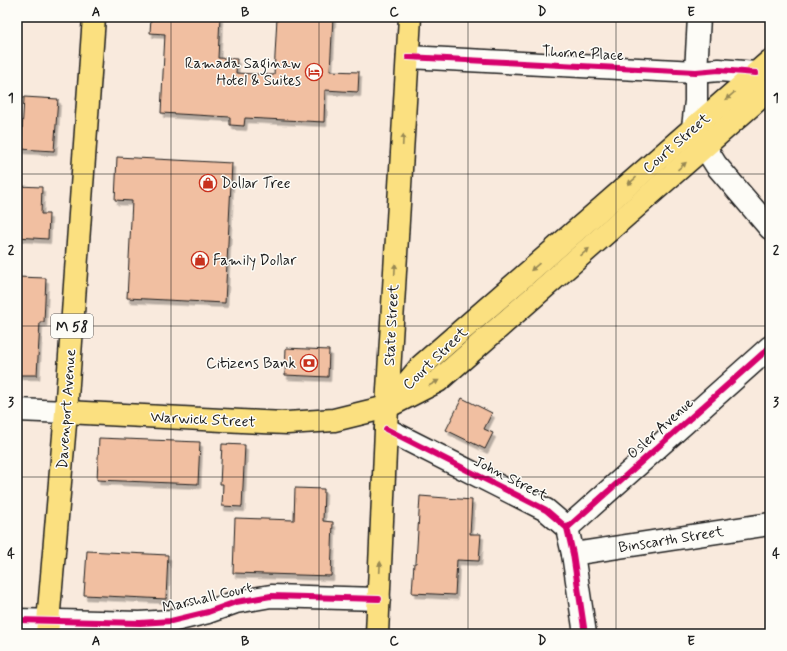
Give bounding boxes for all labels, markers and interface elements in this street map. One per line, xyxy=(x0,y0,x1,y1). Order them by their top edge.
text: A xyxy=(92,4,100,21)
text: B xyxy=(241,4,250,21)
text: C xyxy=(389,4,399,21)
text: D xyxy=(538,4,547,21)
text: E xyxy=(687,4,695,21)
street label: Thorne Place xyxy=(541,42,625,66)
place label: Ramada Saginaw Hotel & Suites xyxy=(185,54,301,91)
hotel icon: Ramada Saginaw Hotel & Suites xyxy=(304,62,324,82)
text: 1 xyxy=(8,90,14,107)
text: 1 xyxy=(773,90,779,107)
one-way arrow xyxy=(725,91,735,100)
street label: Court Street xyxy=(639,109,715,179)
one-way arrow xyxy=(399,134,406,146)
one-way arrow xyxy=(677,162,688,171)
shop icon: Dollar Tree xyxy=(198,173,218,193)
place label: Dollar Tree xyxy=(221,174,291,194)
one-way arrow xyxy=(627,177,637,186)
text: 2 xyxy=(8,242,15,259)
text: 2 xyxy=(773,242,780,259)
one-way arrow xyxy=(580,248,590,257)
shop icon: Family Dollar xyxy=(190,250,210,270)
place label: Family Dollar xyxy=(213,251,297,271)
one-way arrow xyxy=(530,262,539,271)
one-way arrow xyxy=(391,263,398,275)
street label: State Street xyxy=(380,284,404,366)
road number: M 58 xyxy=(51,314,93,338)
street label: Court Street xyxy=(399,323,473,395)
street label: Davenport Avenue xyxy=(53,348,81,470)
bank icon: Citizens Bank xyxy=(299,353,319,373)
place label: Citizens Bank xyxy=(206,354,296,374)
one-way arrow xyxy=(428,380,440,386)
street label: Osler Avenue xyxy=(623,393,698,464)
text: 3 xyxy=(8,394,14,411)
text: 3 xyxy=(773,394,779,411)
street label: Warwick Street xyxy=(150,407,256,433)
street label: John Street xyxy=(470,452,551,506)
street label: Binscarth Street xyxy=(617,522,725,558)
text: 4 xyxy=(7,546,15,563)
text: 4 xyxy=(772,546,780,563)
one-way arrow xyxy=(377,560,383,573)
street label: Marshall Court xyxy=(160,578,255,618)
text: A xyxy=(92,633,100,650)
text: B xyxy=(241,633,250,650)
text: C xyxy=(389,633,399,650)
text: D xyxy=(538,633,547,650)
text: E xyxy=(687,633,695,650)

